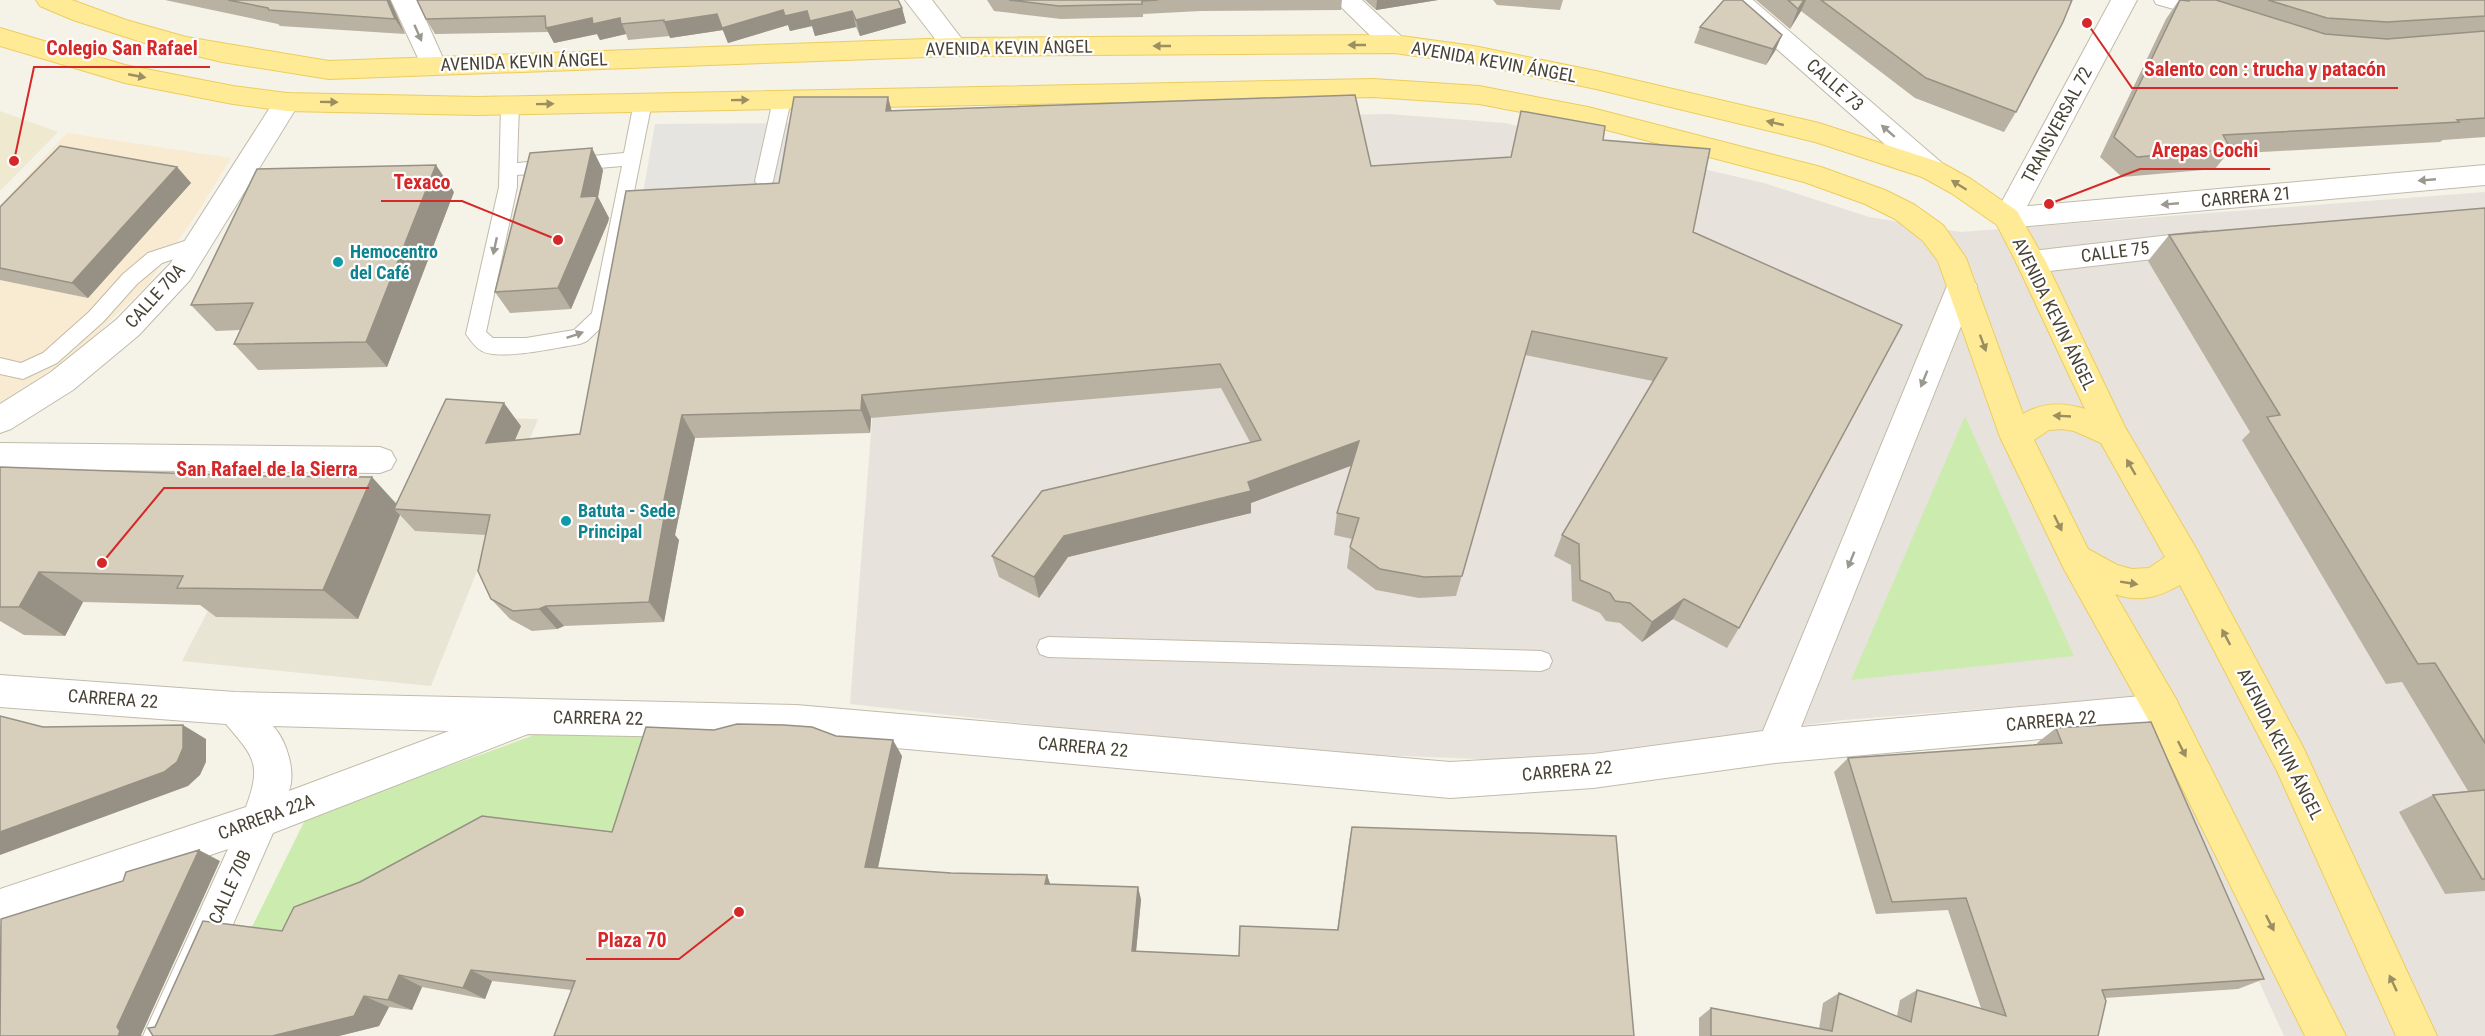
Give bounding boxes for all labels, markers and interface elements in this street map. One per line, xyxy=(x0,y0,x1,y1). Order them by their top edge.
one-way arrow xyxy=(413,24,423,42)
callout: Colegio San Rafael xyxy=(34,29,210,67)
text: Colegio San Rafael xyxy=(46,36,198,60)
street label: AVENIDA KEVIN ÁNGEL xyxy=(925,36,1093,59)
street label: AVENIDA KEVIN ÁNGEL xyxy=(1410,37,1579,86)
one-way arrow xyxy=(1348,40,1367,49)
one-way arrow xyxy=(1153,41,1172,51)
street label: AVENIDA KEVIN ÁNGEL xyxy=(440,48,608,75)
callout: Salento con : trucha y patacón xyxy=(2132,50,2398,88)
street label: CALLE 73 xyxy=(1803,54,1868,115)
text: Salento con : trucha y patacón xyxy=(2144,57,2386,81)
street label: TRANSVERSAL 72 xyxy=(2017,63,2096,186)
one-way arrow xyxy=(127,72,146,81)
one-way arrow xyxy=(731,96,750,105)
one-way arrow xyxy=(320,98,339,107)
one-way arrow xyxy=(536,100,555,109)
one-way arrow xyxy=(1766,117,1784,127)
one-way arrow xyxy=(1881,125,1896,138)
callout: Arepas Cochi xyxy=(2140,131,2270,169)
text: Arepas Cochi xyxy=(2152,138,2258,162)
callout: Texaco xyxy=(381,163,462,201)
text: Texaco xyxy=(393,170,451,194)
one-way arrow xyxy=(2417,175,2436,185)
one-way arrow xyxy=(1951,179,1967,190)
street label: CARRERA 21 xyxy=(2200,182,2292,211)
one-way arrow xyxy=(2160,199,2179,209)
street label: AVENIDA KEVIN ÁNGEL xyxy=(2008,234,2101,394)
one-way arrow xyxy=(490,237,499,256)
street label: CALLE 75 xyxy=(2080,237,2150,266)
place label: Hemocentro del Café xyxy=(350,241,438,283)
marker: Hemocentro del Café xyxy=(331,255,345,269)
street label: CALLE 70A xyxy=(120,259,189,332)
one-way arrow xyxy=(566,330,584,339)
one-way arrow xyxy=(1978,334,1988,352)
one-way arrow xyxy=(1919,371,1929,389)
one-way arrow xyxy=(2053,412,2072,421)
callout: San Rafael de la Sierra xyxy=(164,450,369,488)
text: San Rafael de la Sierra xyxy=(176,457,358,481)
one-way arrow xyxy=(2126,458,2136,475)
place label: Batuta - Sede Principal xyxy=(578,500,676,542)
marker: Batuta - Sede Principal xyxy=(559,514,573,528)
one-way arrow xyxy=(2053,514,2063,531)
one-way arrow xyxy=(1846,551,1855,569)
one-way arrow xyxy=(2119,578,2138,587)
one-way arrow xyxy=(2221,628,2231,645)
street label: AVENIDA KEVIN ÁNGEL xyxy=(2233,665,2328,823)
street label: CARRERA 22 xyxy=(67,685,159,712)
street label: CARRERA 22 xyxy=(553,706,644,729)
street label: CARRERA 22 xyxy=(2005,706,2097,735)
street label: CARRERA 22 xyxy=(1037,732,1129,761)
one-way arrow xyxy=(2178,740,2187,757)
street label: CARRERA 22 xyxy=(1521,756,1613,785)
street label: CARRERA 22A xyxy=(215,789,317,844)
street label: CALLE 70B xyxy=(204,847,255,927)
one-way arrow xyxy=(2265,915,2274,932)
callout: Plaza 70 xyxy=(586,921,679,959)
text: Plaza 70 xyxy=(597,928,667,952)
one-way arrow xyxy=(2388,974,2397,991)

